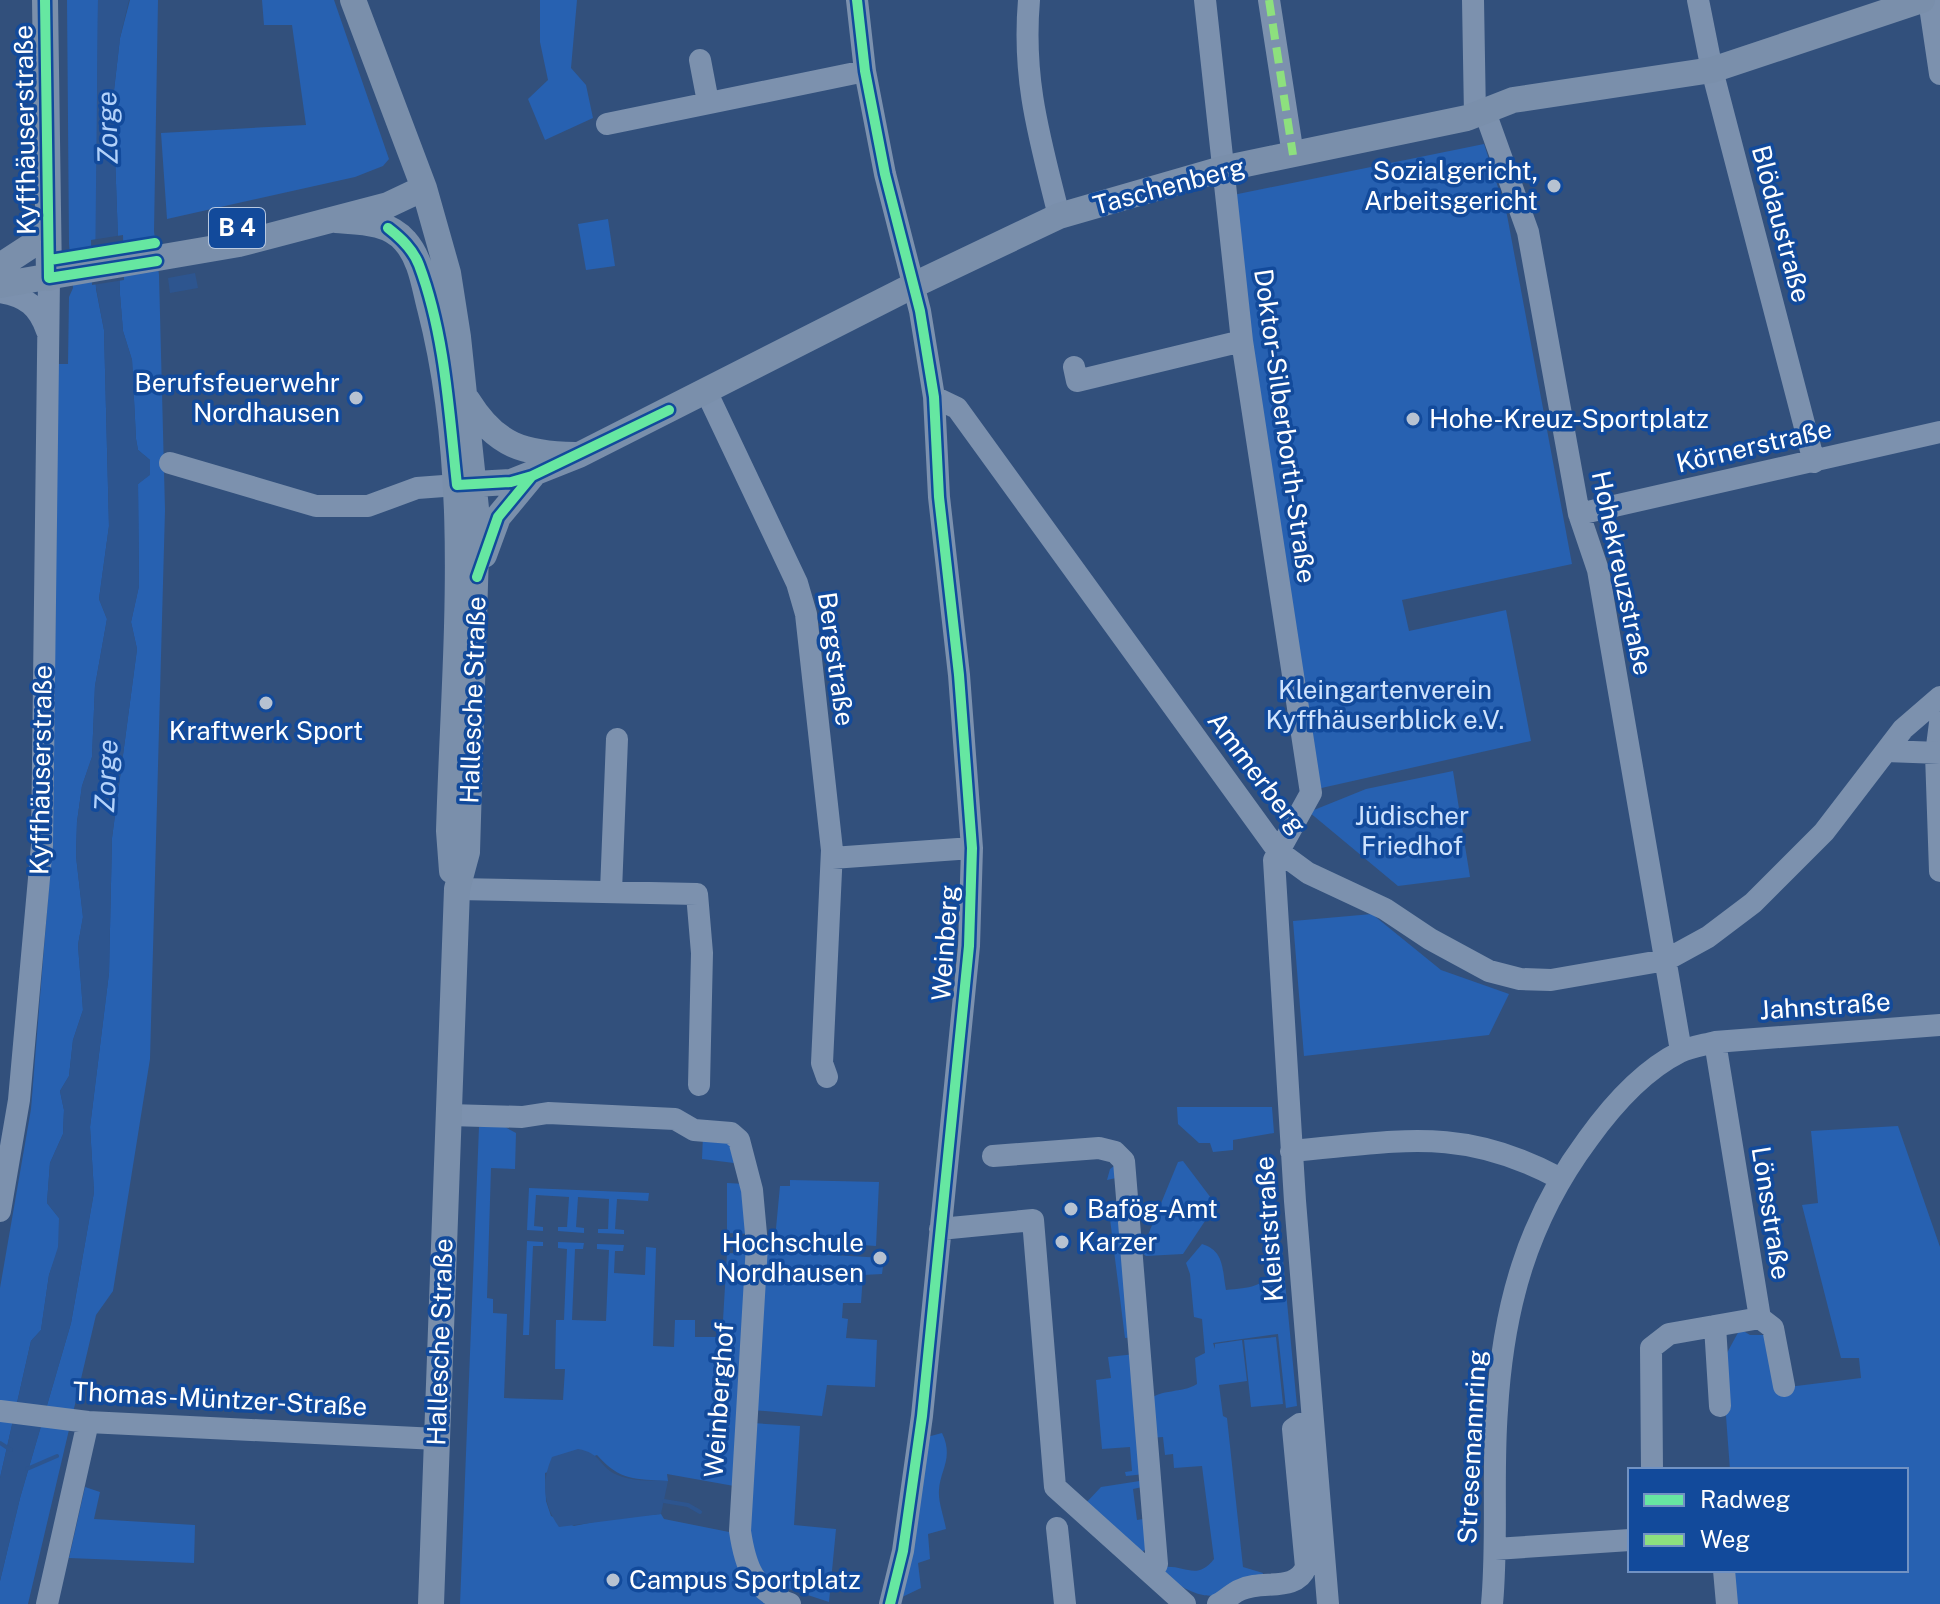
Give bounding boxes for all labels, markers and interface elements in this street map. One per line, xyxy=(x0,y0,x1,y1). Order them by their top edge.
street label: Kyffhäuserstraße xyxy=(7,25,42,235)
water label: Zorge xyxy=(89,91,124,165)
street label: Blödaustraße xyxy=(1746,142,1817,306)
street label: Taschenberg xyxy=(1089,150,1248,221)
place label: Sozialgericht, Arbeitsgericht xyxy=(1364,155,1538,216)
marker: Sozialgericht, Arbeitsgericht xyxy=(1545,177,1563,195)
road number: B 4 xyxy=(209,208,265,248)
street label: Doktor-Silberborth-Straße xyxy=(1248,267,1323,585)
place label: Berufsfeuerwehr Nordhausen xyxy=(134,367,340,428)
marker: Berufsfeuerwehr Nordhausen xyxy=(347,389,365,407)
place label: Hohe-Kreuz-Sportplatz xyxy=(1429,403,1709,434)
marker: Hohe-Kreuz-Sportplatz xyxy=(1404,410,1422,428)
street label: Körnerstraße xyxy=(1673,413,1835,478)
street label: Hohekreuzstraße xyxy=(1586,468,1659,678)
street label: Bergstraße xyxy=(812,590,861,728)
street label: Hallesche Straße xyxy=(453,596,492,804)
street label: Kyffhäuserstraße xyxy=(23,665,58,875)
park label: Kleingartenverein Kyffhäuserblick e.V. xyxy=(1266,674,1504,735)
marker: Kraftwerk Sport xyxy=(257,694,275,712)
street label: Ammerberg xyxy=(1202,706,1313,840)
place label: Kraftwerk Sport xyxy=(169,715,363,746)
water label: Zorge xyxy=(87,738,124,814)
park label: Jüdischer Friedhof xyxy=(1355,800,1469,861)
street label: Weinberg xyxy=(925,884,964,1002)
street label: Jahnstraße xyxy=(1758,985,1892,1026)
street label: Lönsstraße xyxy=(1746,1144,1797,1282)
street label: Kleiststraße xyxy=(1248,1155,1289,1303)
place label: Bafög-Amt xyxy=(1087,1193,1218,1224)
marker: Bafög-Amt xyxy=(1062,1200,1080,1218)
place label: Karzer xyxy=(1078,1226,1158,1257)
place label: Hochschule Nordhausen xyxy=(717,1227,864,1288)
marker: Karzer xyxy=(1053,1233,1071,1251)
street label: Hallesche Straße xyxy=(420,1238,459,1446)
marker: Hochschule Nordhausen xyxy=(871,1249,889,1267)
street label: Weinberghof xyxy=(698,1321,739,1479)
street label: Stresemannring xyxy=(1451,1349,1492,1545)
street label: Thomas-Müntzer-Straße xyxy=(72,1375,368,1422)
legend xyxy=(1628,1468,1908,1572)
text: Radweg xyxy=(1700,1485,1791,1513)
text: Weg xyxy=(1700,1525,1750,1553)
place label: Campus Sportplatz xyxy=(629,1564,861,1595)
marker: Campus Sportplatz xyxy=(604,1571,622,1589)

